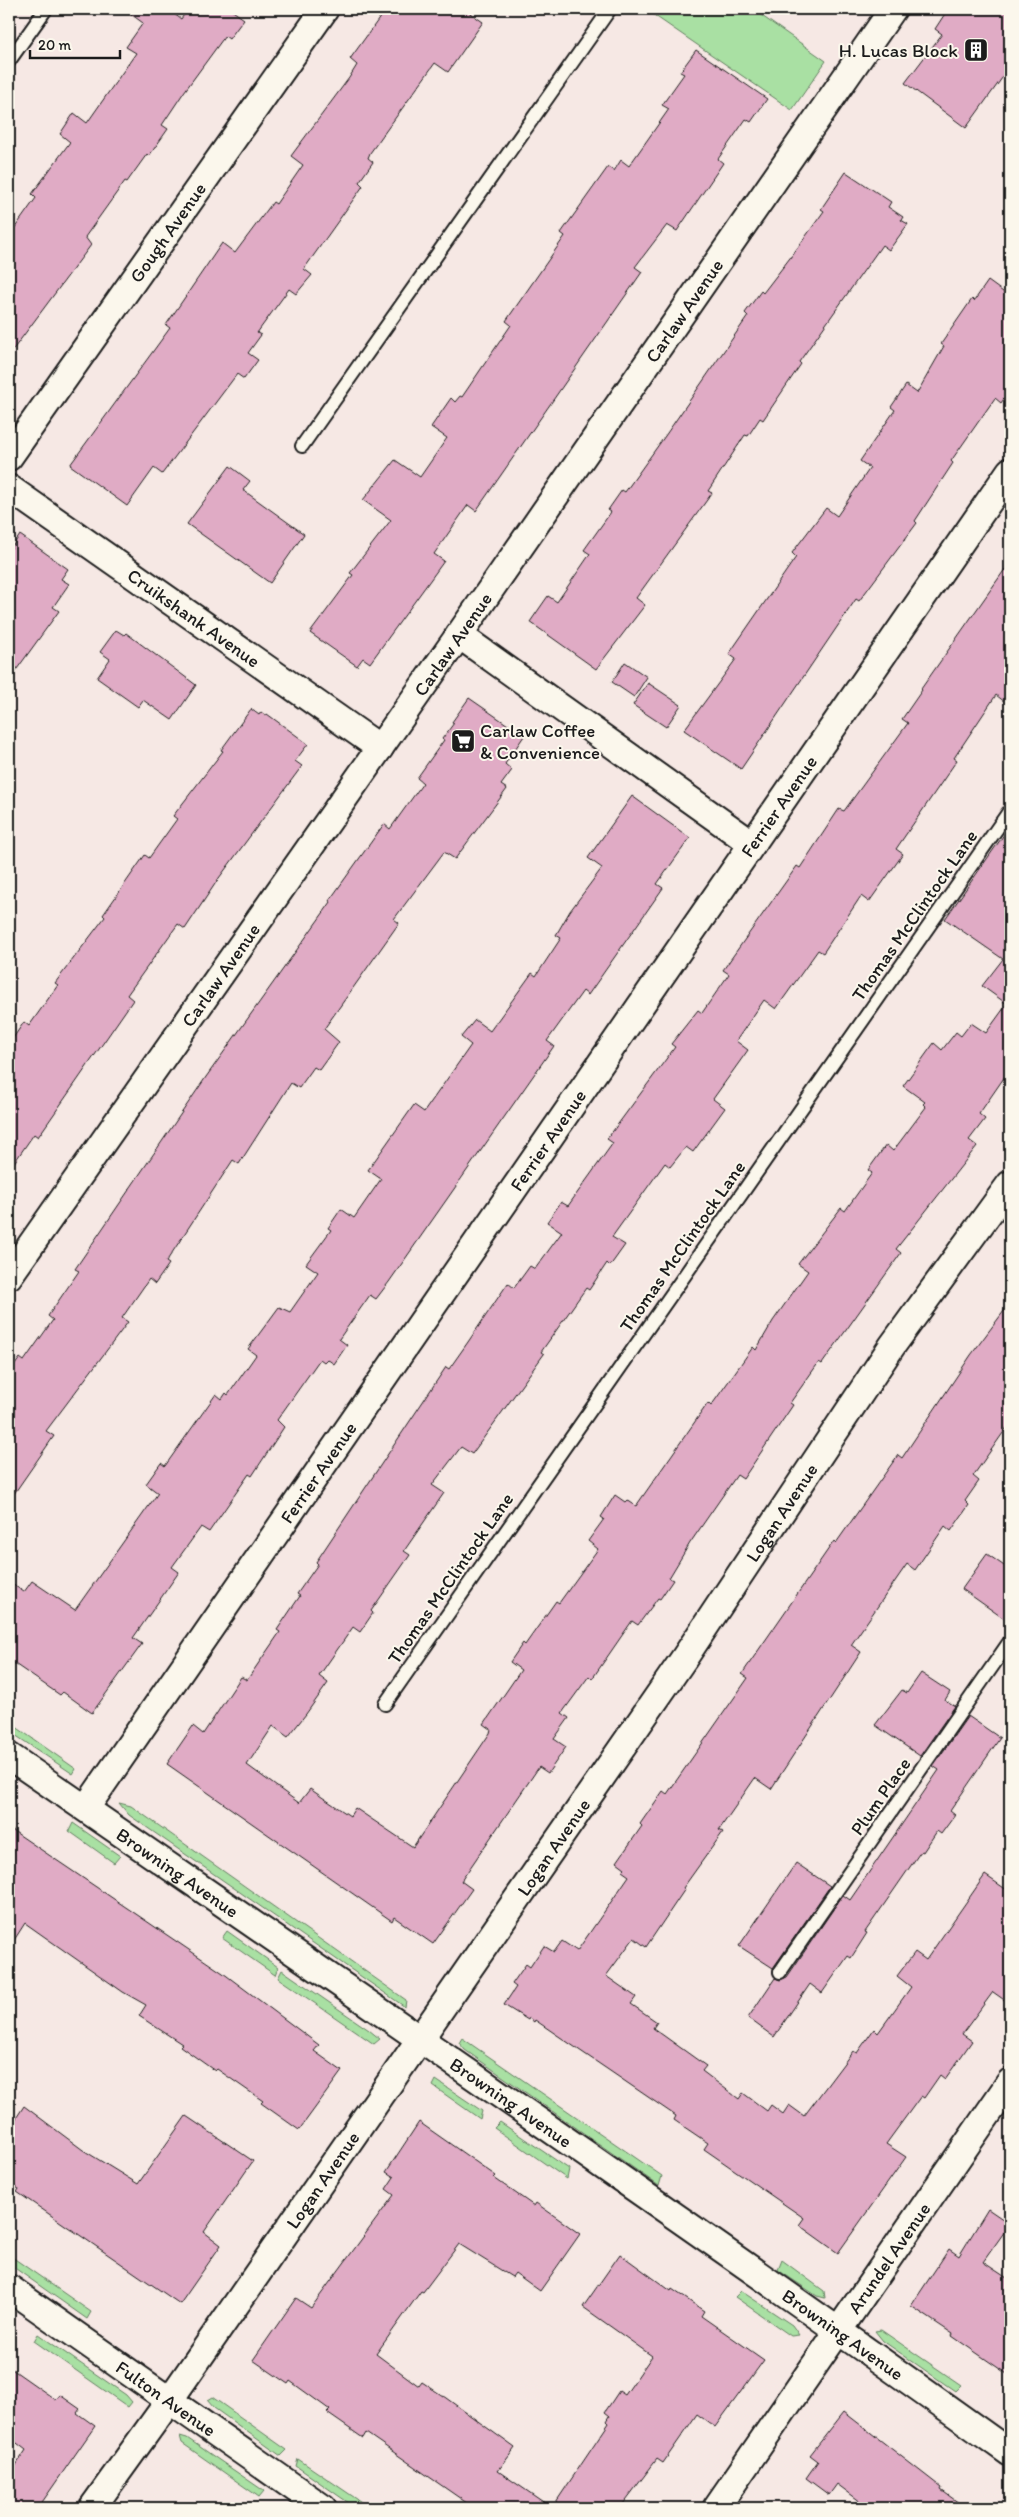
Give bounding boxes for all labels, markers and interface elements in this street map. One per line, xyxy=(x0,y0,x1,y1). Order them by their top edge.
scale bar xyxy=(30,28,120,60)
text: 20 m xyxy=(38,36,72,54)
building icon: H. Lucas Block xyxy=(963,37,989,63)
place label: H. Lucas Block xyxy=(839,39,958,62)
street label: Gough Avenue xyxy=(125,178,211,287)
street label: Carlaw Avenue xyxy=(640,254,728,367)
street label: Cruikshank Avenue xyxy=(123,564,265,673)
street label: Carlaw Avenue xyxy=(409,588,497,701)
place label: Carlaw Coffee & Convenience xyxy=(480,719,600,764)
supermarket icon: Carlaw Coffee & Convenience xyxy=(450,728,476,754)
street label: Ferrier Avenue xyxy=(736,751,822,861)
street label: Thomas McClintock Lane xyxy=(846,825,982,1005)
street label: Carlaw Avenue xyxy=(177,919,265,1031)
street label: Ferrier Avenue xyxy=(505,1085,591,1195)
street label: Thomas McClintock Lane xyxy=(614,1156,750,1336)
street label: Ferrier Avenue xyxy=(275,1417,361,1528)
street label: Logan Avenue xyxy=(741,1459,823,1566)
street label: Thomas McClintock Lane xyxy=(382,1488,518,1668)
street label: Plum Place xyxy=(845,1753,916,1840)
street label: Logan Avenue xyxy=(512,1794,595,1900)
street label: Browning Avenue xyxy=(112,1823,243,1923)
street label: Browning Avenue xyxy=(446,2052,576,2153)
street label: Logan Avenue xyxy=(281,2127,365,2233)
street label: Arundel Avenue xyxy=(843,2198,935,2318)
street label: Browning Avenue xyxy=(778,2284,908,2385)
street label: Fulton Avenue xyxy=(111,2356,220,2442)

